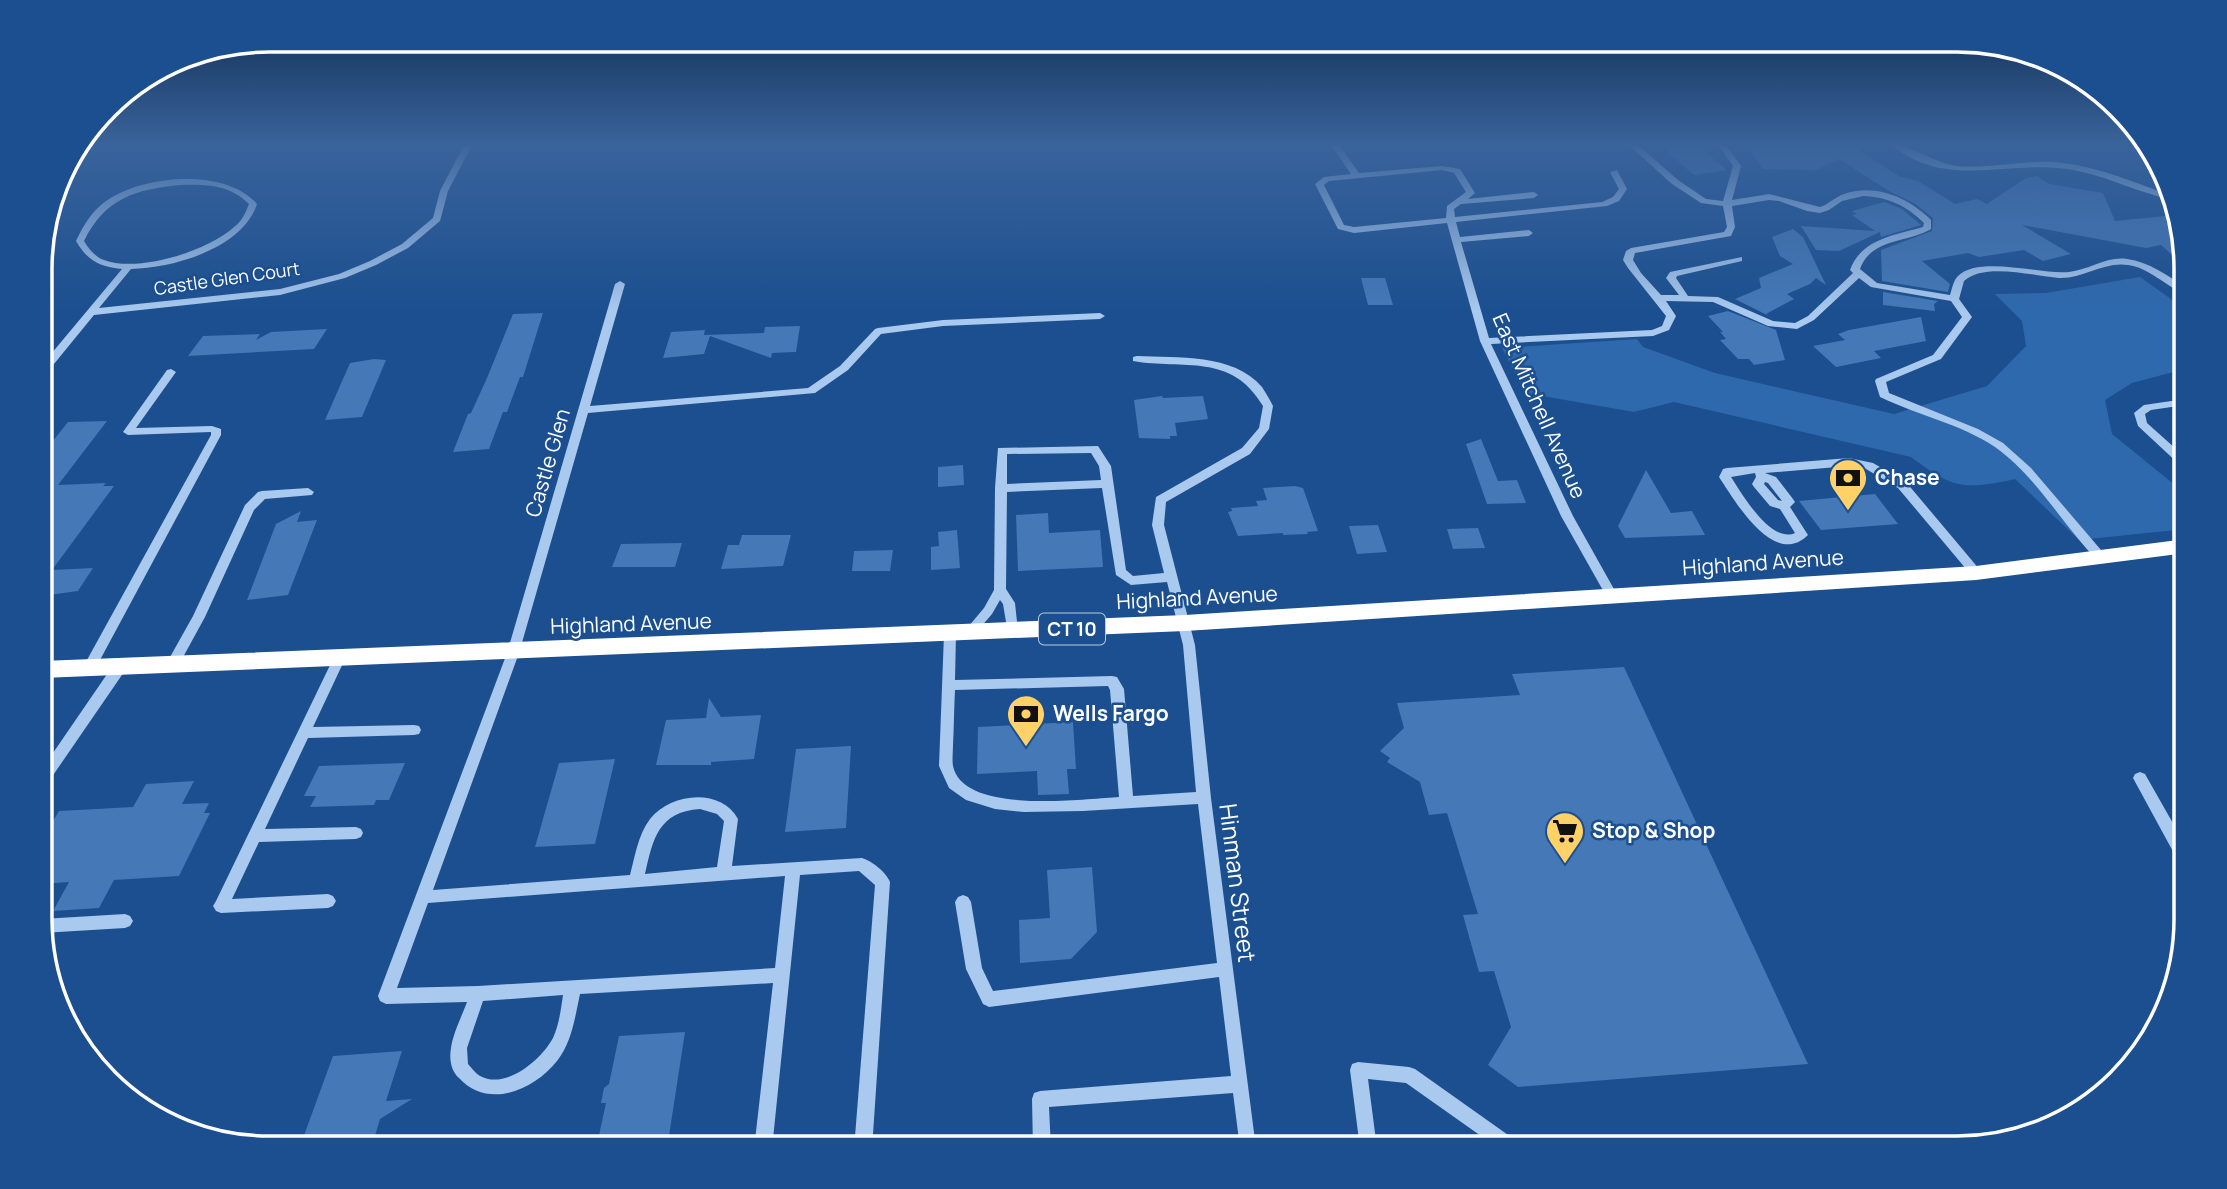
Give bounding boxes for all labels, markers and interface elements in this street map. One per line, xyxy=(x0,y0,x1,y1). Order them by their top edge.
street label: Castle Glen Court xyxy=(152,256,301,300)
street label: East Mitchell Avenue xyxy=(1486,309,1593,503)
street label: Castle Glen xyxy=(518,405,576,520)
bank icon: Chase xyxy=(1827,457,1869,512)
place label: Chase xyxy=(1875,463,1940,491)
street label: Highland Avenue xyxy=(1681,542,1845,582)
street label: Highland Avenue xyxy=(1115,579,1278,615)
street label: Highland Avenue xyxy=(550,606,712,640)
road number: CT 10 xyxy=(1039,614,1105,644)
bank icon: Wells Fargo xyxy=(1005,693,1047,748)
place label: Wells Fargo xyxy=(1053,699,1169,727)
street label: Hinman Street xyxy=(1212,802,1265,964)
supermarket icon: Stop & Shop xyxy=(1544,810,1586,865)
place label: Stop & Shop xyxy=(1592,816,1716,844)

